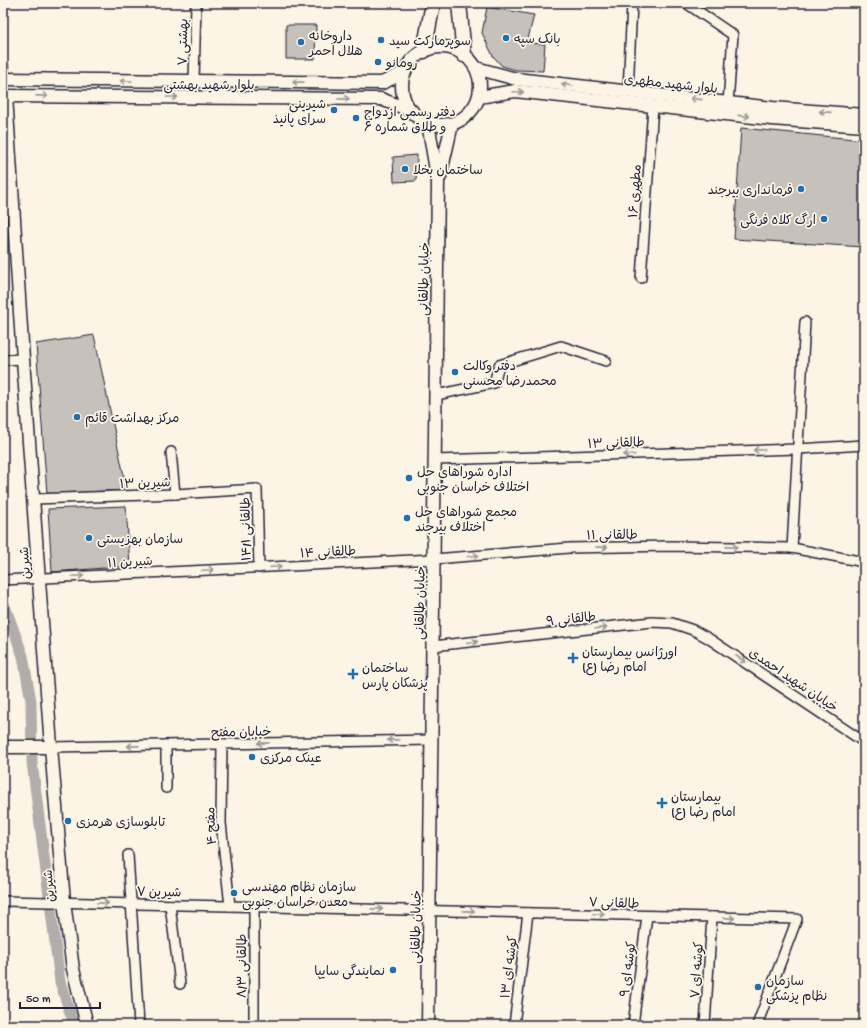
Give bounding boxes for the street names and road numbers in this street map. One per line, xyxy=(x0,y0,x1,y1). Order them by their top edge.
street label: بهشتی ۷ xyxy=(177,18,192,66)
street label: بلوار شهید مطهری xyxy=(623,73,718,98)
street label: بلوار شهید بهشتی xyxy=(163,79,255,94)
street label: مطهری ۱۶ xyxy=(626,164,646,219)
street label: خیابان طالقانی xyxy=(417,242,434,316)
street label: طالقانی ۱۳ xyxy=(587,436,645,453)
street label: شیرین ۱۳ xyxy=(119,476,171,493)
street label: طالقانی ۱۴/۱ xyxy=(239,497,256,561)
street label: طالقانی ۱۱ xyxy=(586,529,638,544)
street label: طالقانی ۱۴ xyxy=(300,545,357,562)
street label: شیرین xyxy=(18,546,35,580)
street label: شیرین ۱۱ xyxy=(107,555,153,572)
street label: خیابان طالقانی xyxy=(413,566,430,640)
street label: طالقانی ۹ xyxy=(546,609,597,631)
street label: خیابان شهید احمدی xyxy=(745,646,840,716)
street label: خیابان مفتح xyxy=(211,725,271,742)
street label: مفتح ۴ xyxy=(204,806,221,845)
street label: شیرین xyxy=(42,869,59,903)
street label: شیرین ۷ xyxy=(136,886,182,901)
street label: خیابان طالقانی xyxy=(409,890,426,964)
street label: طالقانی ۷ xyxy=(588,896,640,913)
street label: طالقانی ۸/۳ xyxy=(236,934,251,998)
street label: کوشه ای ۱۳ xyxy=(499,935,522,999)
street label: کوشه ای ۹ xyxy=(618,940,640,998)
street label: کوشه ای ۷ xyxy=(689,941,708,999)

